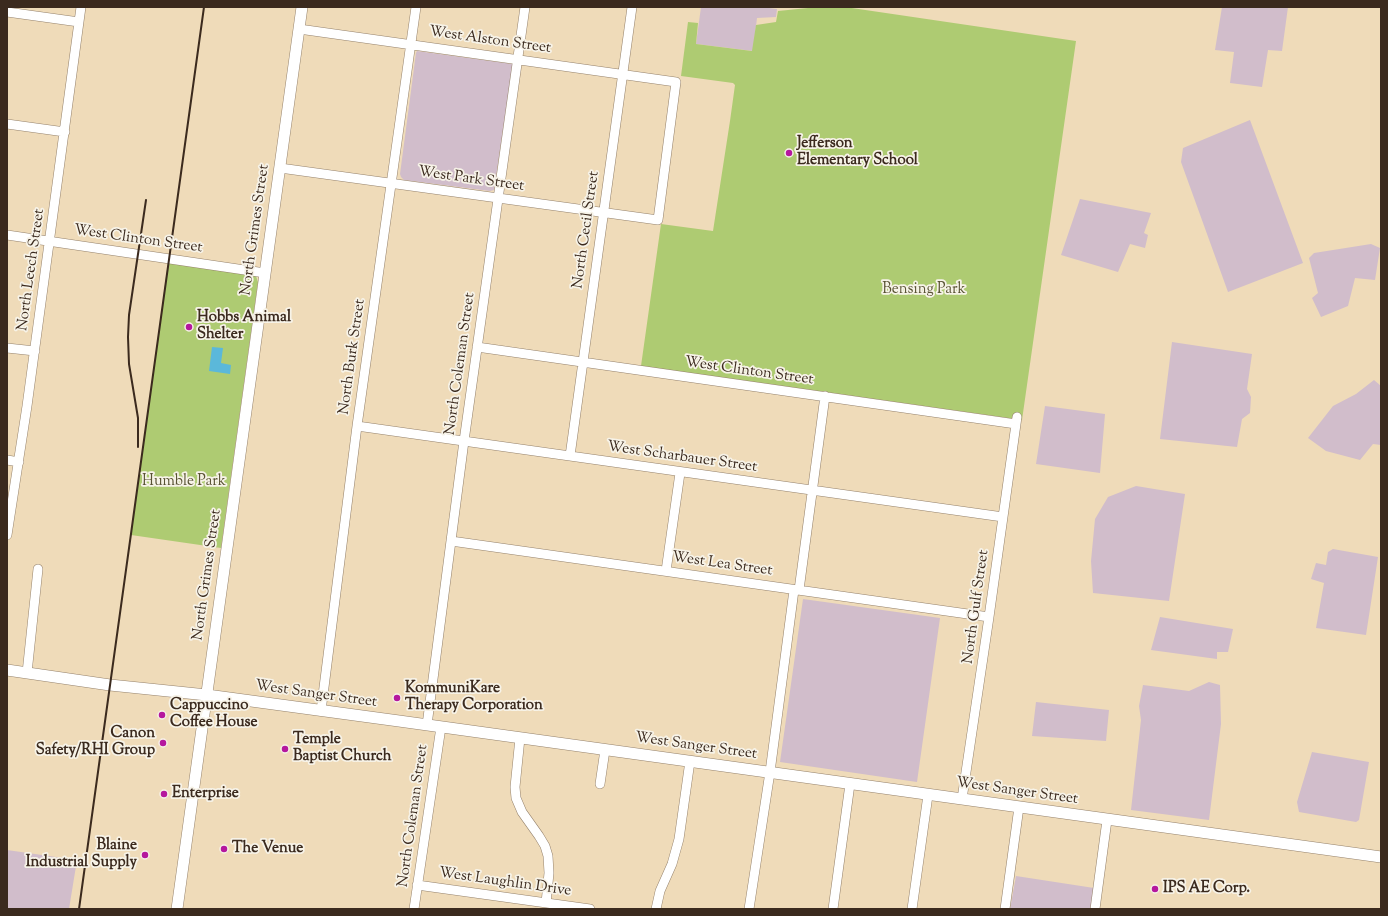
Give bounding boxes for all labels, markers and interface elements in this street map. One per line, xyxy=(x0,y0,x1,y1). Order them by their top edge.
street label: West Alston Street xyxy=(428,24,552,58)
place label: Jefferson Elementary School xyxy=(797,135,918,170)
marker: Jefferson Elementary School xyxy=(784,148,794,158)
street label: North Grimes Street xyxy=(238,163,274,297)
street label: West Park Street xyxy=(417,164,525,196)
street label: North Cecil Street xyxy=(570,170,604,290)
street label: North Leech Street xyxy=(15,208,49,332)
street label: West Clinton Street xyxy=(72,222,204,258)
park label: Bensing Park xyxy=(882,281,966,299)
street label: North Coleman Street xyxy=(442,292,480,436)
street label: North Burk Street xyxy=(336,298,370,416)
place label: Hobbs Animal Shelter xyxy=(197,309,291,344)
marker: Hobbs Animal Shelter xyxy=(184,322,194,332)
street label: West Clinton Street xyxy=(683,354,815,390)
street label: West Scharbauer Street xyxy=(606,439,758,477)
park label: Humble Park xyxy=(142,473,226,491)
street label: North Grimes Street xyxy=(190,508,226,642)
street label: West Lea Street xyxy=(671,549,773,581)
street label: North Gulf Street xyxy=(960,549,994,665)
street label: West Sanger Street xyxy=(254,678,378,712)
place label: KommuniKare Therapy Corporation xyxy=(405,680,543,715)
marker: KommuniKare Therapy Corporation xyxy=(392,693,402,703)
place label: Cappuccino Coffee House xyxy=(170,697,257,732)
marker: Cappuccino Coffee House xyxy=(157,710,167,720)
place label: Canon Safety/RHI Group xyxy=(36,725,155,760)
street label: West Sanger Street xyxy=(634,730,758,764)
place label: Temple Baptist Church xyxy=(293,731,392,766)
marker: Canon Safety/RHI Group xyxy=(158,738,168,748)
marker: Temple Baptist Church xyxy=(280,744,290,754)
street label: North Coleman Street xyxy=(395,744,433,888)
street label: West Sanger Street xyxy=(955,775,1079,809)
place label: Enterprise xyxy=(172,785,239,803)
marker: Enterprise xyxy=(159,789,169,799)
place label: Blaine Industrial Supply xyxy=(26,837,137,872)
place label: The Venue xyxy=(232,840,303,858)
marker: The Venue xyxy=(219,844,229,854)
marker: Blaine Industrial Supply xyxy=(140,850,150,860)
street label: West Laughlin Drive xyxy=(438,865,572,901)
place label: IPS AE Corp. xyxy=(1163,880,1250,898)
marker: IPS AE Corp. xyxy=(1150,884,1160,894)

